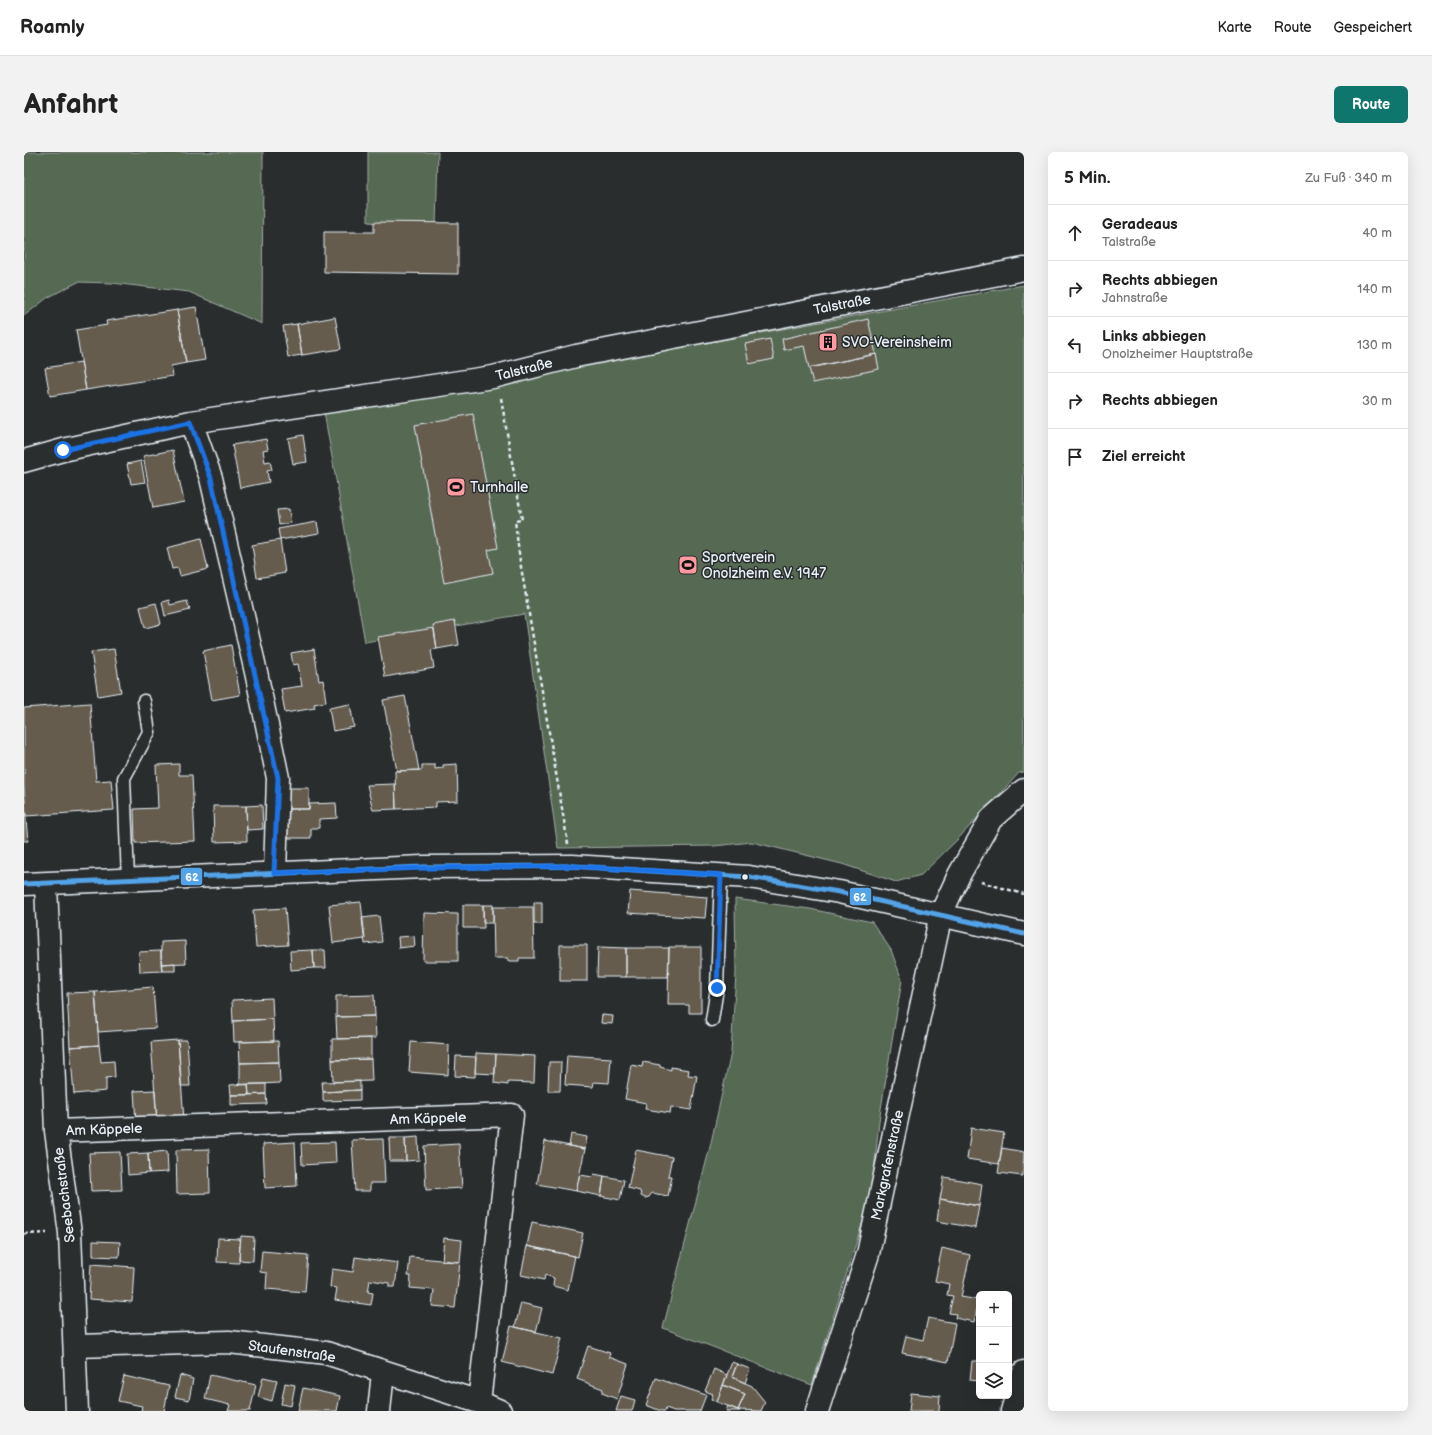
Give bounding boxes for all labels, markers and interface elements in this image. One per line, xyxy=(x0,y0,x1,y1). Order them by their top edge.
text: Roamly xyxy=(20,16,84,39)
text: Karte xyxy=(1218,19,1252,36)
text: Route xyxy=(1274,19,1312,36)
text: Gespeichert xyxy=(1334,19,1412,36)
button: Route xyxy=(1334,86,1408,123)
text: Anfahrt xyxy=(24,88,118,121)
text: 5 Min. xyxy=(1064,168,1110,188)
text: Zu Fuß · 340 m xyxy=(1305,170,1392,186)
text: Geradeaus xyxy=(1102,215,1178,234)
icon: ahead xyxy=(1064,222,1086,244)
text: 40 m xyxy=(1362,225,1392,241)
text: Talstraße xyxy=(1102,234,1156,250)
text: Rechts abbiegen xyxy=(1102,271,1218,290)
icon: right xyxy=(1064,278,1086,300)
text: 140 m xyxy=(1357,281,1392,297)
text: Jahnstraße xyxy=(1102,290,1168,306)
street label: Talstraße xyxy=(812,291,872,318)
text: Links abbiegen xyxy=(1102,327,1206,346)
building icon: SVO-Vereinsheim xyxy=(817,331,839,353)
place label: SVO-Vereinsheim xyxy=(842,334,952,351)
icon: left xyxy=(1064,334,1086,356)
text: 130 m xyxy=(1357,337,1392,353)
text: Onolzheimer Hauptstraße xyxy=(1102,346,1253,362)
street label: Talstraße xyxy=(494,354,554,385)
icon: right xyxy=(1064,390,1086,412)
text: Rechts abbiegen xyxy=(1102,391,1218,410)
text: 30 m xyxy=(1362,393,1392,409)
route start xyxy=(54,441,72,459)
icon: arrive xyxy=(1064,446,1086,468)
text: Ziel erreicht xyxy=(1102,447,1185,466)
sports icon: Turnhalle xyxy=(445,476,467,498)
place label: Turnhalle xyxy=(470,479,528,496)
place label: Sportverein Onolzheim e.V. 1947 xyxy=(702,549,826,582)
sports icon: Sportverein Onolzheim e.V. 1947 xyxy=(677,554,699,576)
line badge: 62 xyxy=(180,867,203,886)
text: 62 xyxy=(185,871,199,884)
unlabelled marker xyxy=(740,872,750,882)
line badge: 62 xyxy=(849,887,872,906)
text: 62 xyxy=(853,891,867,904)
route end xyxy=(708,979,726,997)
street label: Markgrafenstraße xyxy=(867,1108,907,1222)
street label: Am Käppele xyxy=(389,1109,467,1128)
street label: Am Käppele xyxy=(65,1120,143,1139)
street label: Seebachstraße xyxy=(50,1146,79,1244)
map controls xyxy=(976,1291,1012,1399)
button: + xyxy=(976,1291,1012,1327)
button: − xyxy=(976,1327,1012,1363)
street label: Staufenstraße xyxy=(247,1337,337,1366)
button: layers xyxy=(976,1363,1012,1399)

